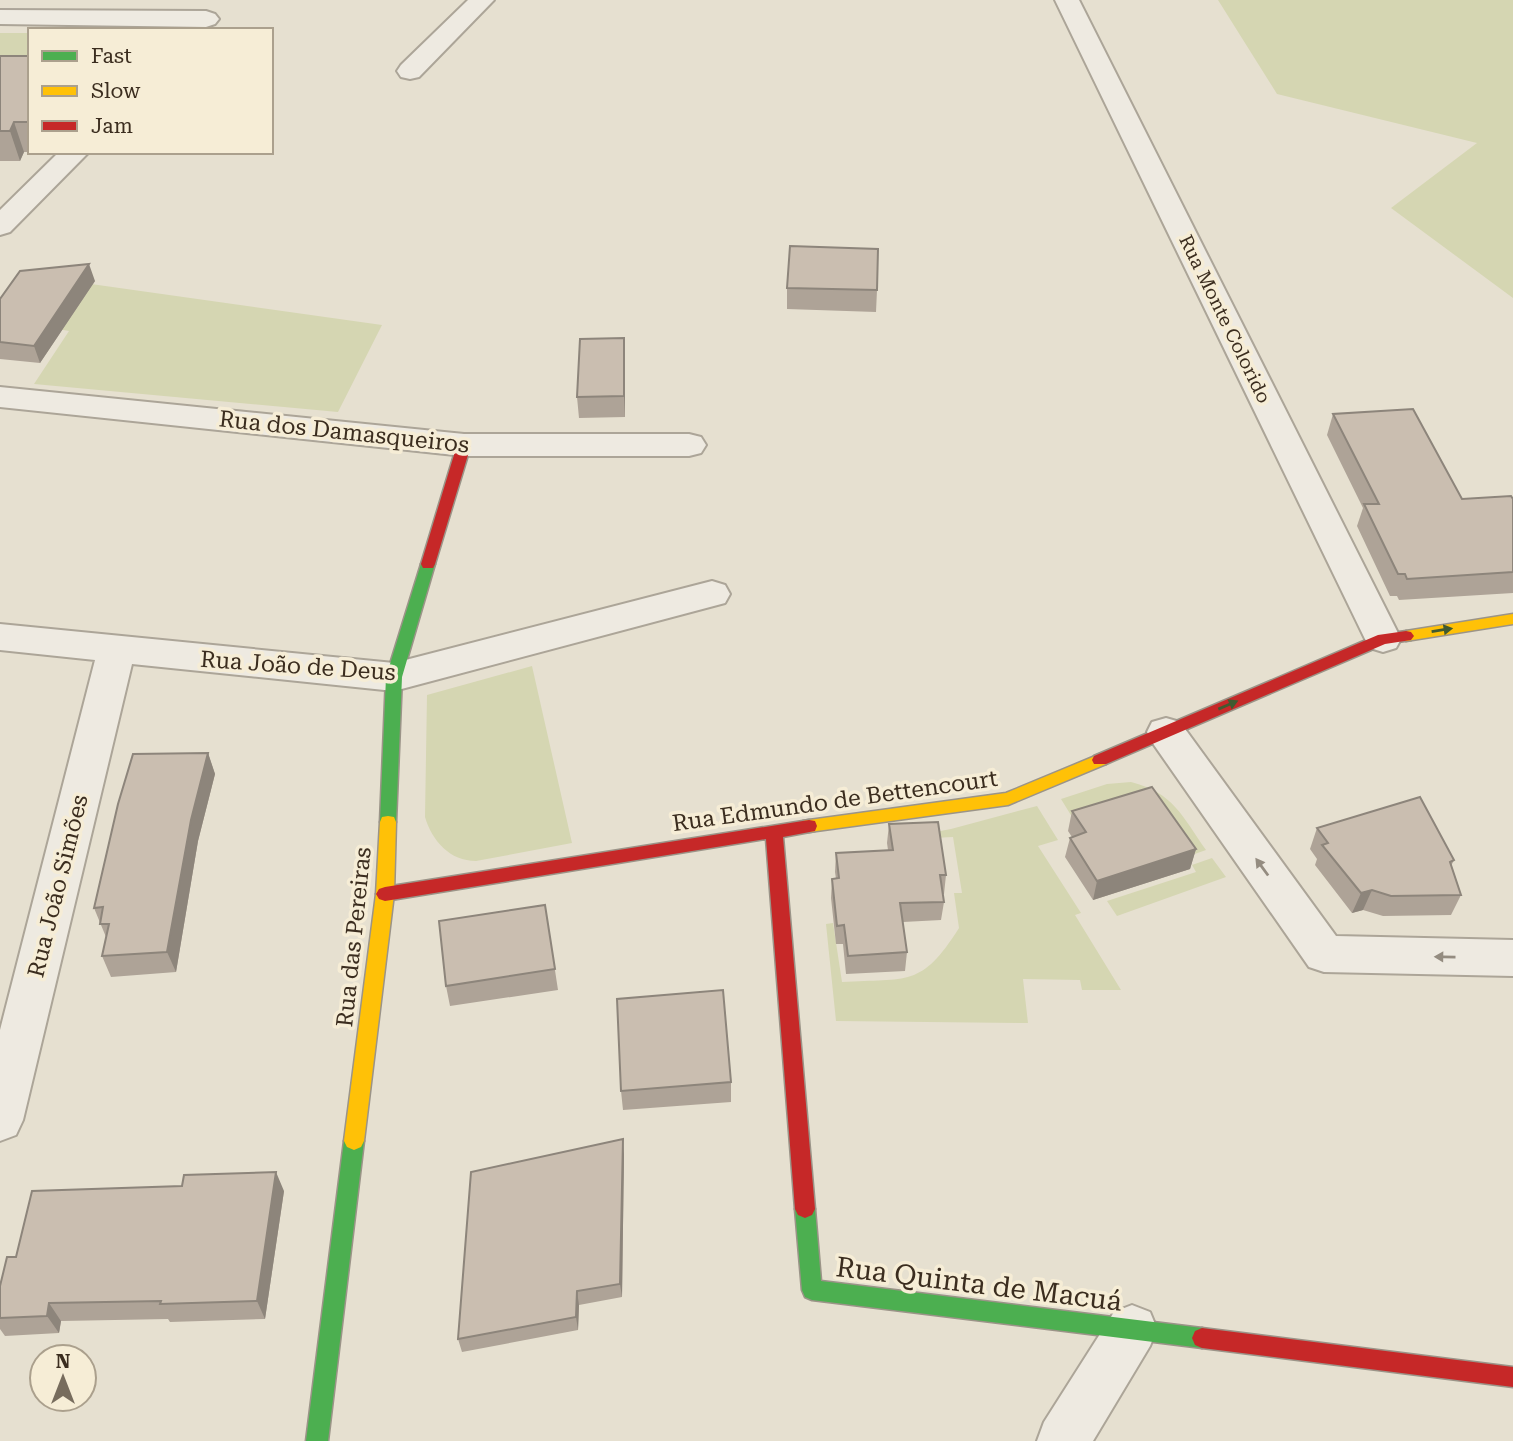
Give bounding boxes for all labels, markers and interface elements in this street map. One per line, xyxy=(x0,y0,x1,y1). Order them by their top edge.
legend xyxy=(28,28,273,154)
text: Fast xyxy=(91,44,132,68)
text: Slow xyxy=(91,79,141,103)
text: Jam xyxy=(91,114,133,138)
street label: Rua Monte Colorido xyxy=(1174,231,1276,407)
street label: Rua dos Damasqueiros xyxy=(218,405,471,459)
one-way arrow xyxy=(1431,624,1453,635)
street label: Rua João de Deus xyxy=(199,646,397,686)
one-way arrow xyxy=(1218,699,1239,710)
street label: Rua Edmundo de Bettencourt xyxy=(671,765,1000,837)
street label: Rua João Simões xyxy=(22,792,94,980)
street label: Rua das Pereiras xyxy=(331,846,377,1028)
one-way arrow xyxy=(1255,858,1269,876)
one-way arrow xyxy=(1434,951,1456,962)
street label: Rua Quinta de Macuá xyxy=(834,1250,1124,1318)
north arrow xyxy=(28,1343,98,1413)
text: N xyxy=(56,1350,71,1373)

